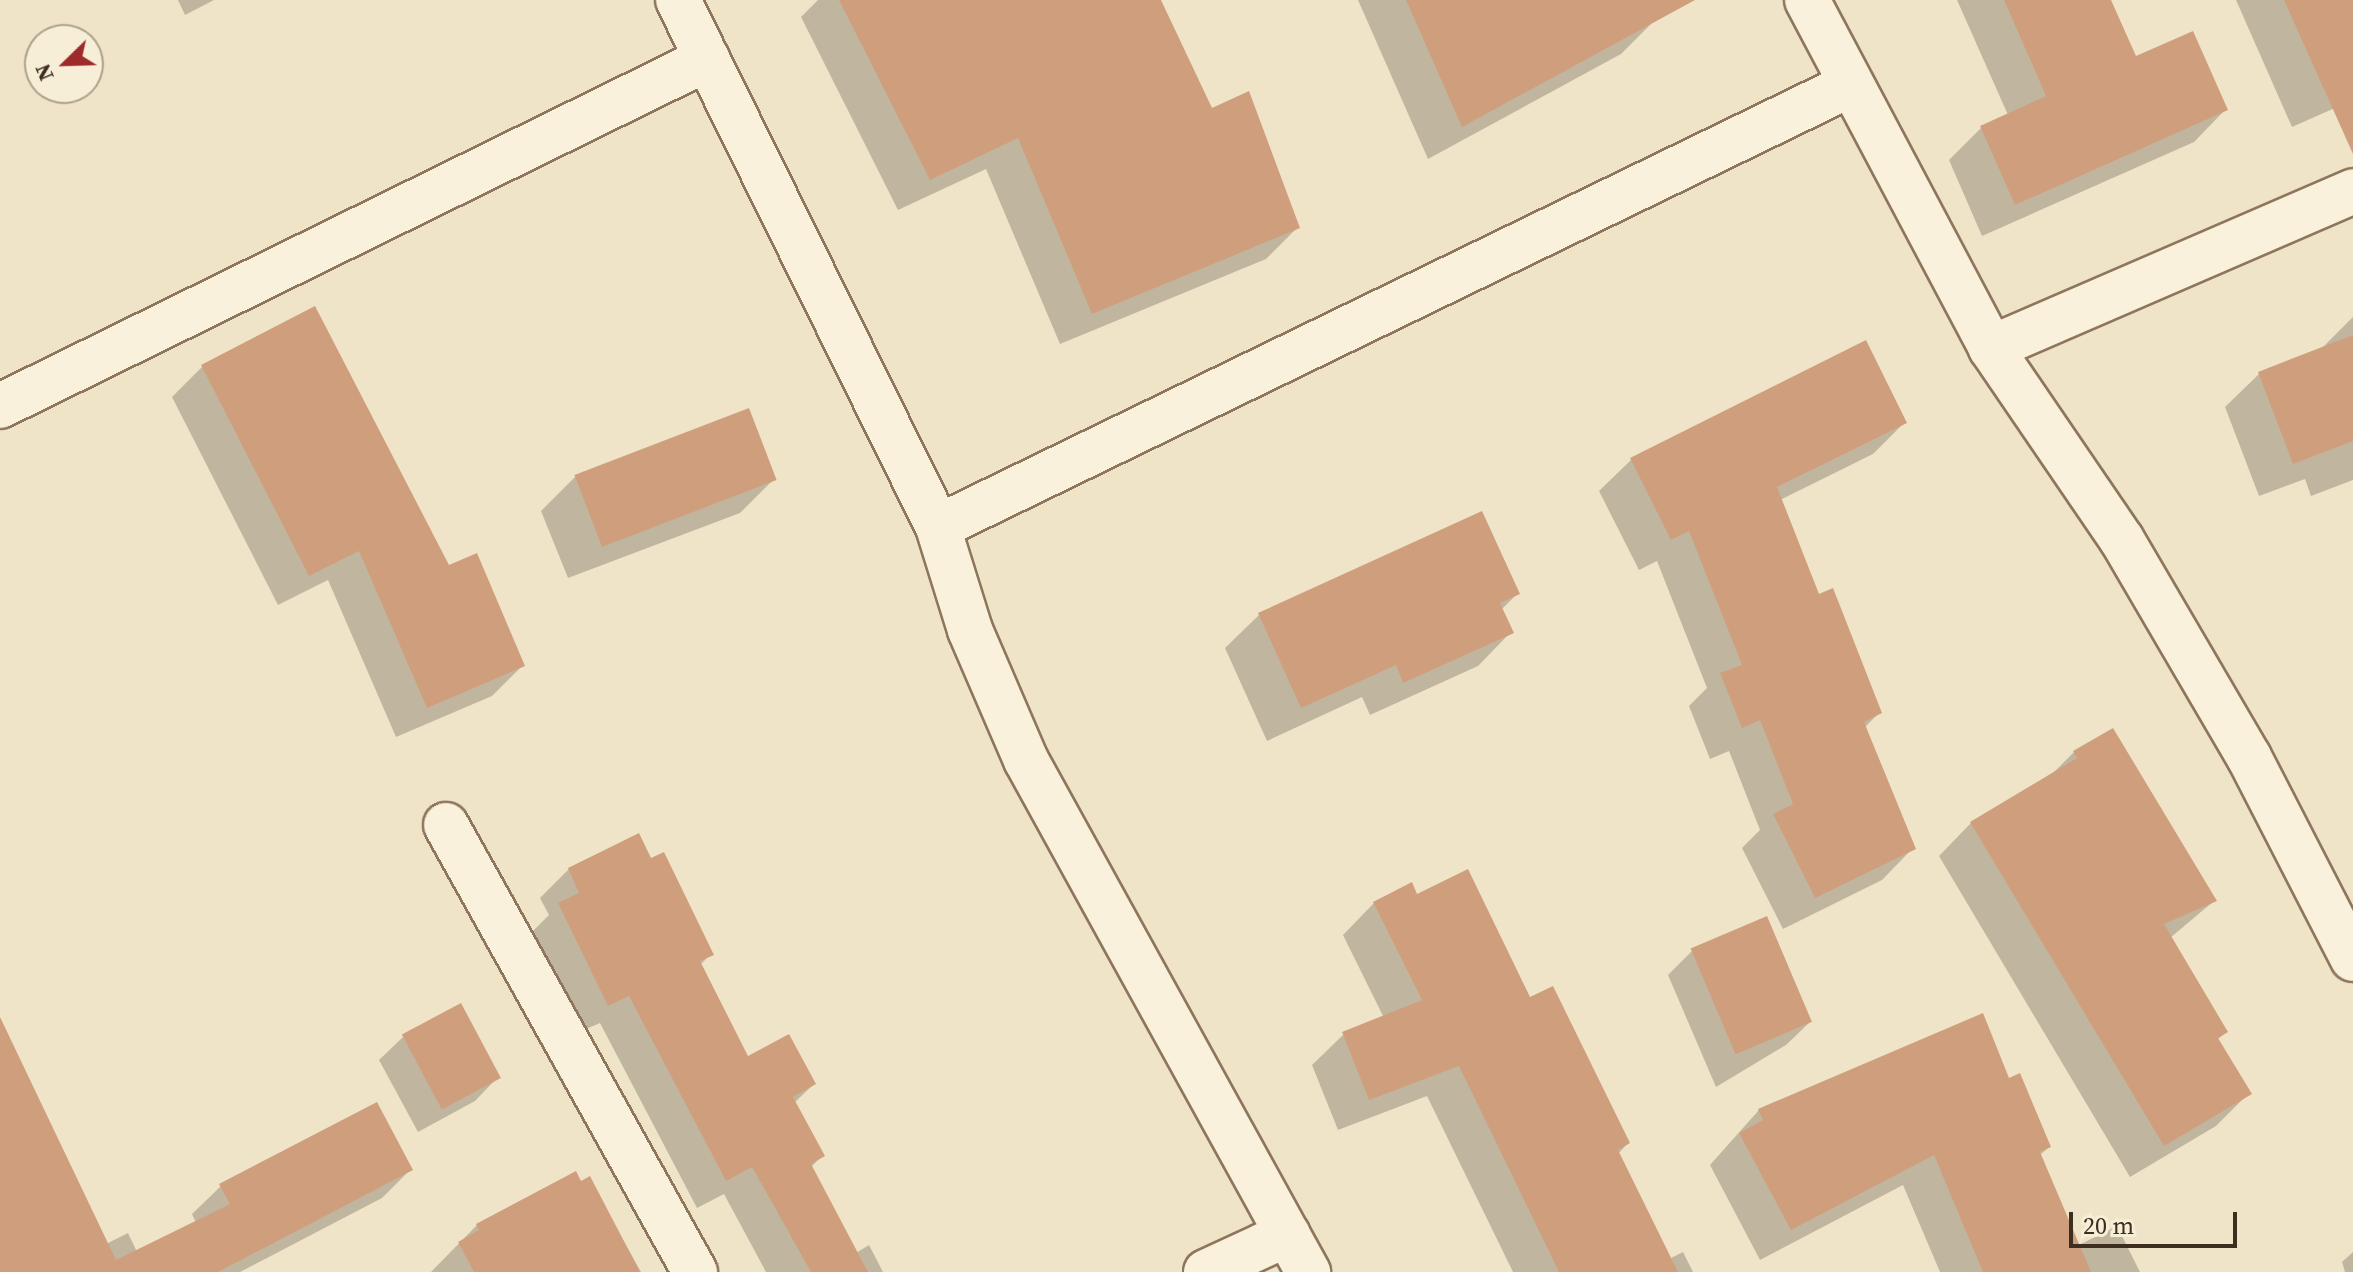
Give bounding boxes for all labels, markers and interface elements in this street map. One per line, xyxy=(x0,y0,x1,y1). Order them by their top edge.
north arrow xyxy=(24,24,104,104)
text: N xyxy=(27,59,61,86)
scale bar xyxy=(2073,1196,2241,1246)
text: 20 m xyxy=(2083,1209,2134,1242)

